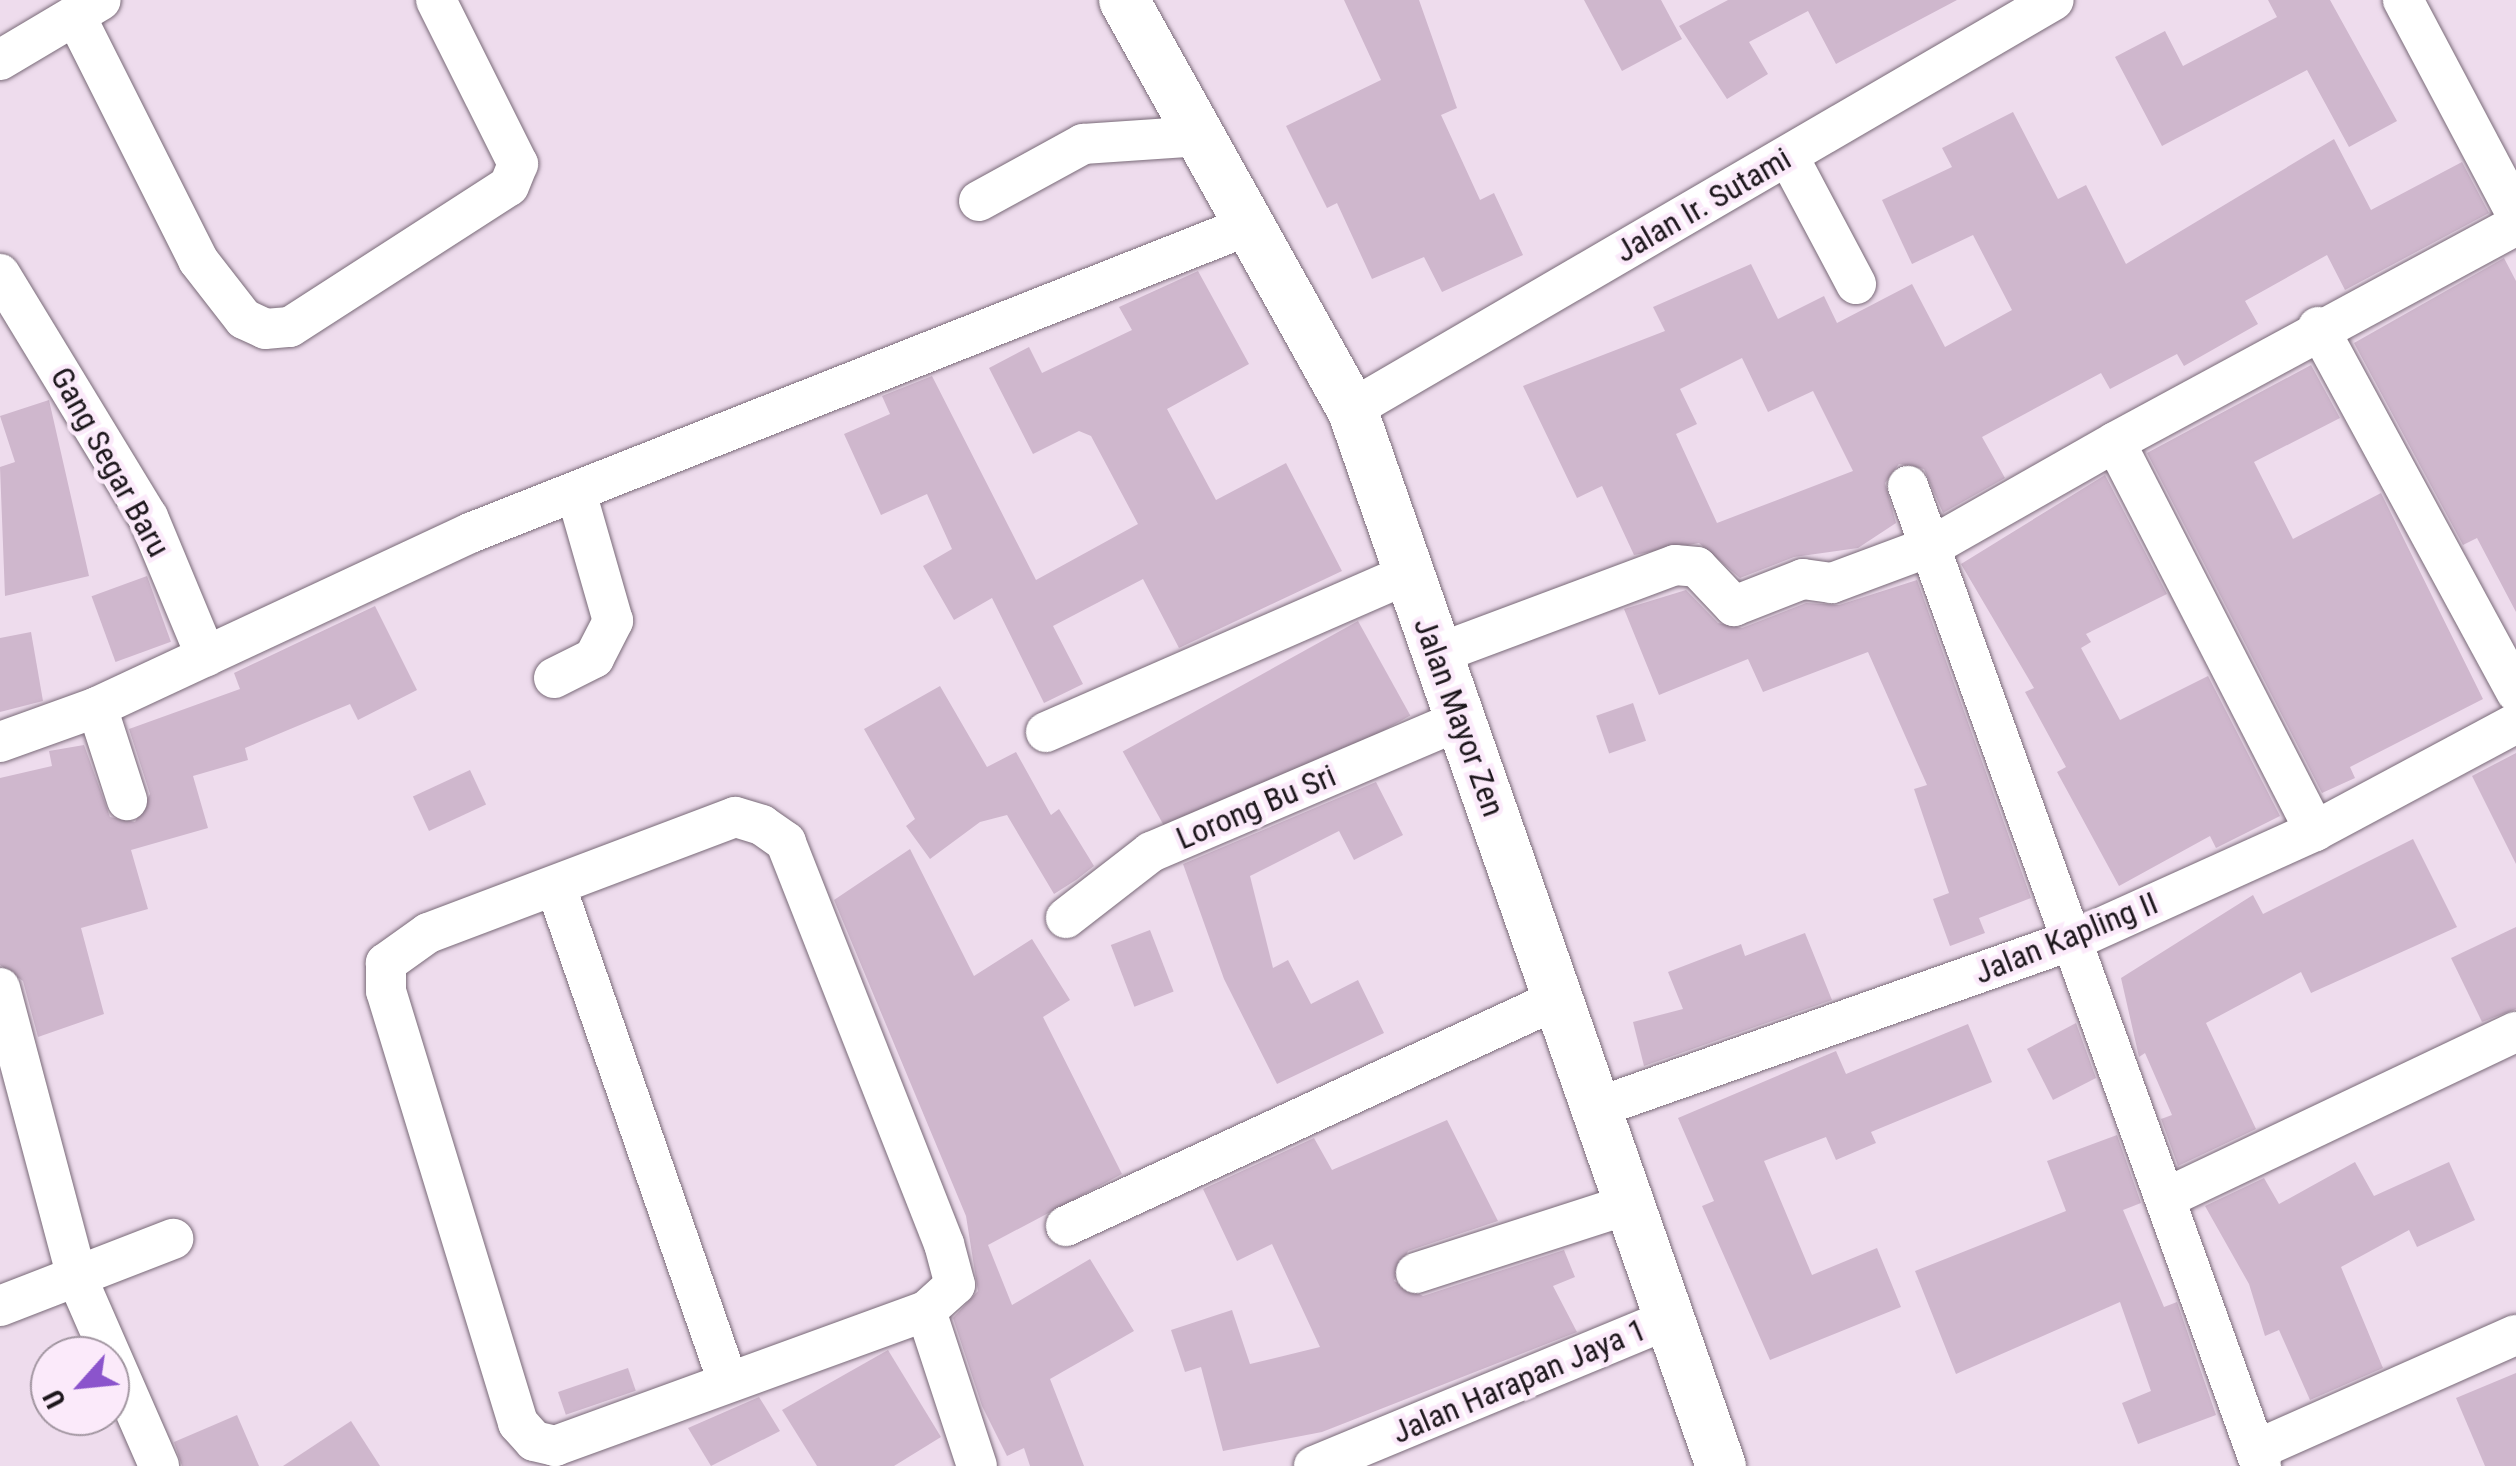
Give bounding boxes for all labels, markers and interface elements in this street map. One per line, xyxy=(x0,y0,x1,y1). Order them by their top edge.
street label: Jalan Ir. Sutami xyxy=(1608,139,1798,271)
street label: Gang Segar Baru xyxy=(42,361,178,563)
street label: Jalan Mayor Zen xyxy=(1405,612,1513,822)
street label: Lorong Bu Sri xyxy=(1171,756,1341,858)
street label: Jalan Kapling II xyxy=(1969,884,2163,992)
street label: Jalan Harapan Jaya 1 xyxy=(1386,1310,1652,1452)
north arrow xyxy=(30,1336,130,1436)
text: U xyxy=(36,1384,73,1414)

